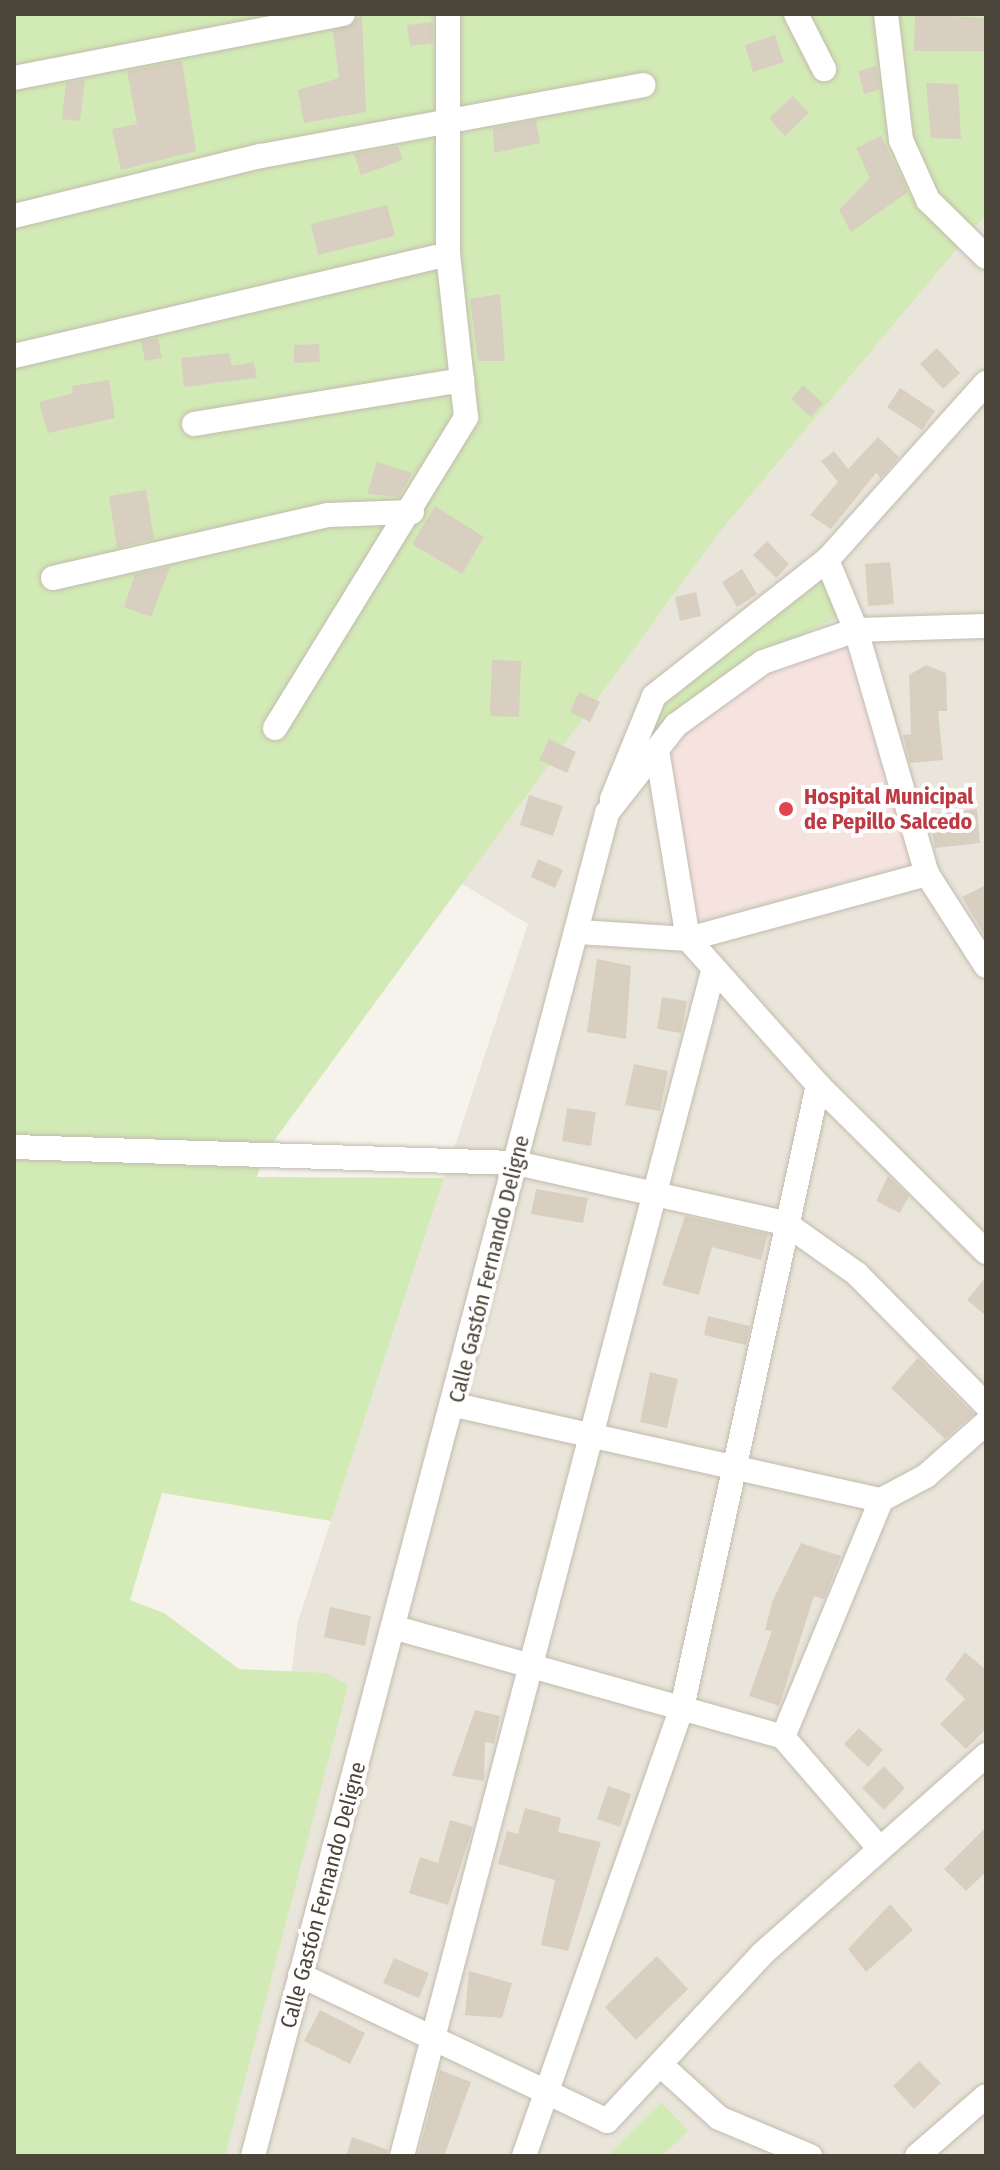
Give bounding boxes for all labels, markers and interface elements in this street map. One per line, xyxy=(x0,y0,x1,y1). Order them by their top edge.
place label: Hospital Municipal de Pepillo Salcedo xyxy=(804,783,973,834)
marker: Hospital Municipal de Pepillo Salcedo xyxy=(775,798,797,820)
street label: Calle Gastón Fernando Deligne xyxy=(443,1133,535,1405)
street label: Calle Gastón Fernando Deligne xyxy=(275,1759,371,2031)

